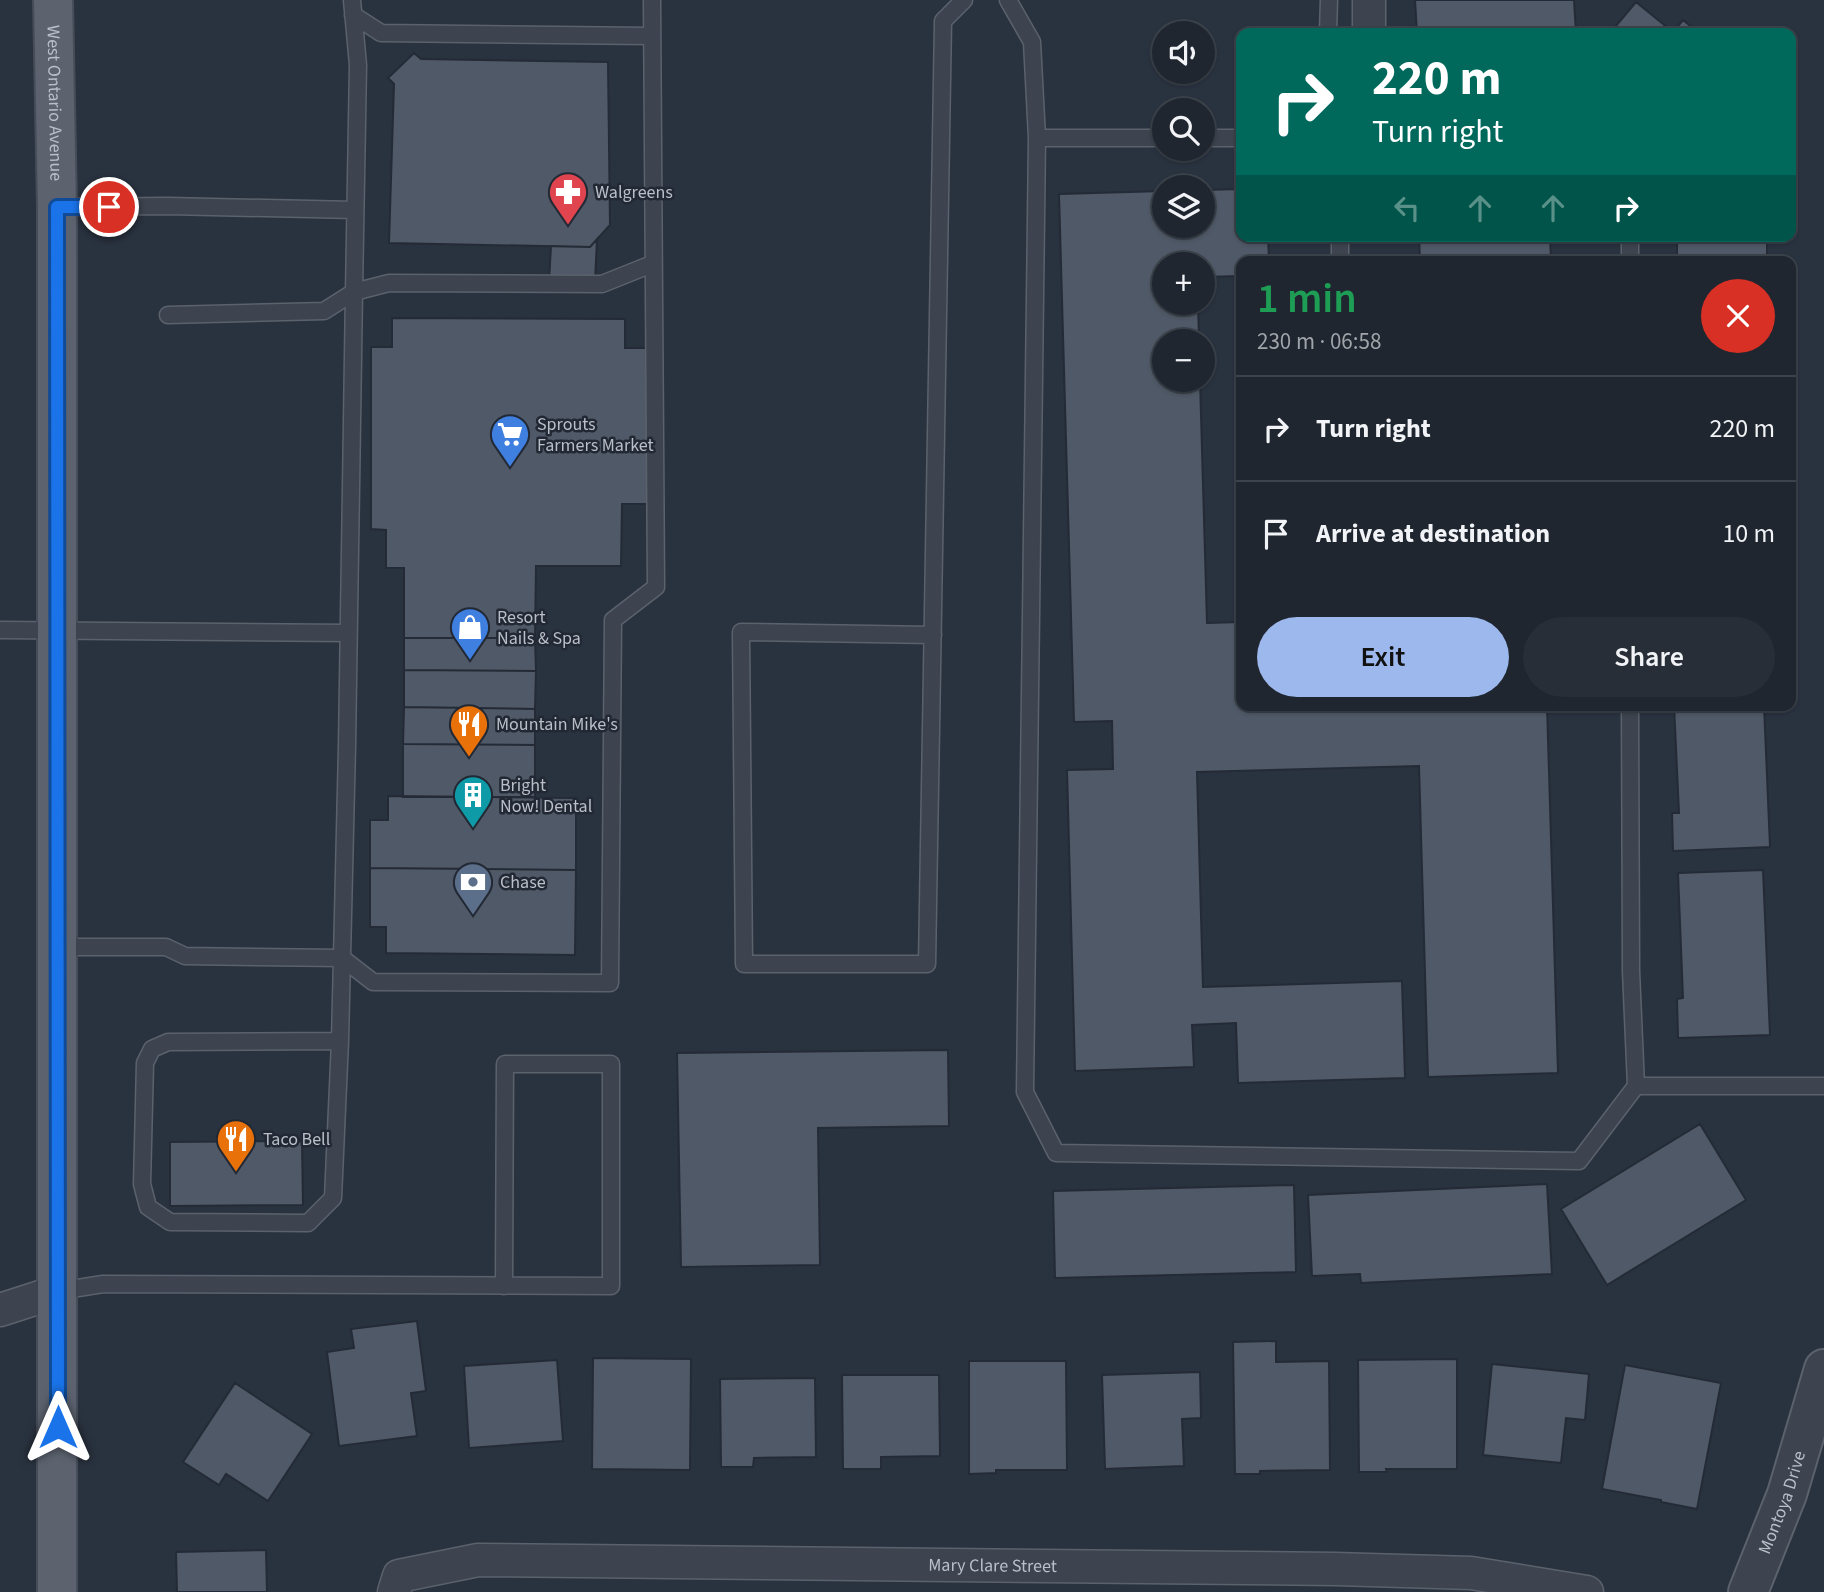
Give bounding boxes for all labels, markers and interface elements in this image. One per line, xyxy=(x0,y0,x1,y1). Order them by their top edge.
map controls xyxy=(1152,21,1215,392)
button: sound xyxy=(1152,21,1215,84)
street label: West Ontario Avenue xyxy=(41,25,69,181)
text: 220 m xyxy=(1372,44,1501,114)
icon: right xyxy=(1257,56,1348,147)
button: search xyxy=(1152,98,1215,161)
text: Turn right xyxy=(1372,109,1503,155)
pharmacy icon: Walgreens xyxy=(547,171,589,226)
button: layers xyxy=(1152,175,1215,238)
pin xyxy=(79,177,139,237)
place label: Walgreens xyxy=(595,180,673,205)
icon: arrive xyxy=(90,188,128,226)
icon: left xyxy=(1388,189,1426,227)
icon: ahead xyxy=(1461,189,1499,227)
icon: ahead xyxy=(1534,189,1572,227)
icon: right xyxy=(1607,189,1645,227)
button: + xyxy=(1152,252,1215,315)
text: 1 min xyxy=(1257,269,1357,329)
button: close xyxy=(1701,279,1775,353)
text: 230 m · 06:58 xyxy=(1257,325,1381,358)
button: − xyxy=(1152,329,1215,392)
icon: right xyxy=(1257,410,1295,448)
text: Turn right xyxy=(1316,410,1431,447)
text: 220 m xyxy=(1709,410,1775,447)
place label: Sprouts Farmers Market xyxy=(537,412,654,458)
supermarket icon: Sprouts Farmers Market xyxy=(489,413,531,468)
icon: arrive xyxy=(1257,515,1295,553)
text: Arrive at destination xyxy=(1316,515,1550,552)
text: 10 m xyxy=(1722,515,1775,552)
place label: Resort Nails & Spa xyxy=(497,605,581,651)
shop icon: Resort Nails & Spa xyxy=(449,606,491,661)
button: Exit xyxy=(1257,617,1509,697)
button: Share xyxy=(1523,617,1775,697)
restaurant icon: Mountain Mike's xyxy=(448,703,490,758)
place label: Mountain Mike's xyxy=(496,712,618,737)
place label: Bright Now! Dental xyxy=(500,773,592,819)
building icon: Bright Now! Dental xyxy=(452,774,494,829)
bank icon: Chase xyxy=(452,861,494,916)
place label: Chase xyxy=(500,870,546,895)
restaurant icon: Taco Bell xyxy=(215,1118,257,1173)
place label: Taco Bell xyxy=(263,1127,330,1152)
position arrow xyxy=(21,1390,95,1464)
street label: Montoya Drive xyxy=(1752,1448,1812,1558)
street label: Mary Clare Street xyxy=(928,1552,1057,1579)

